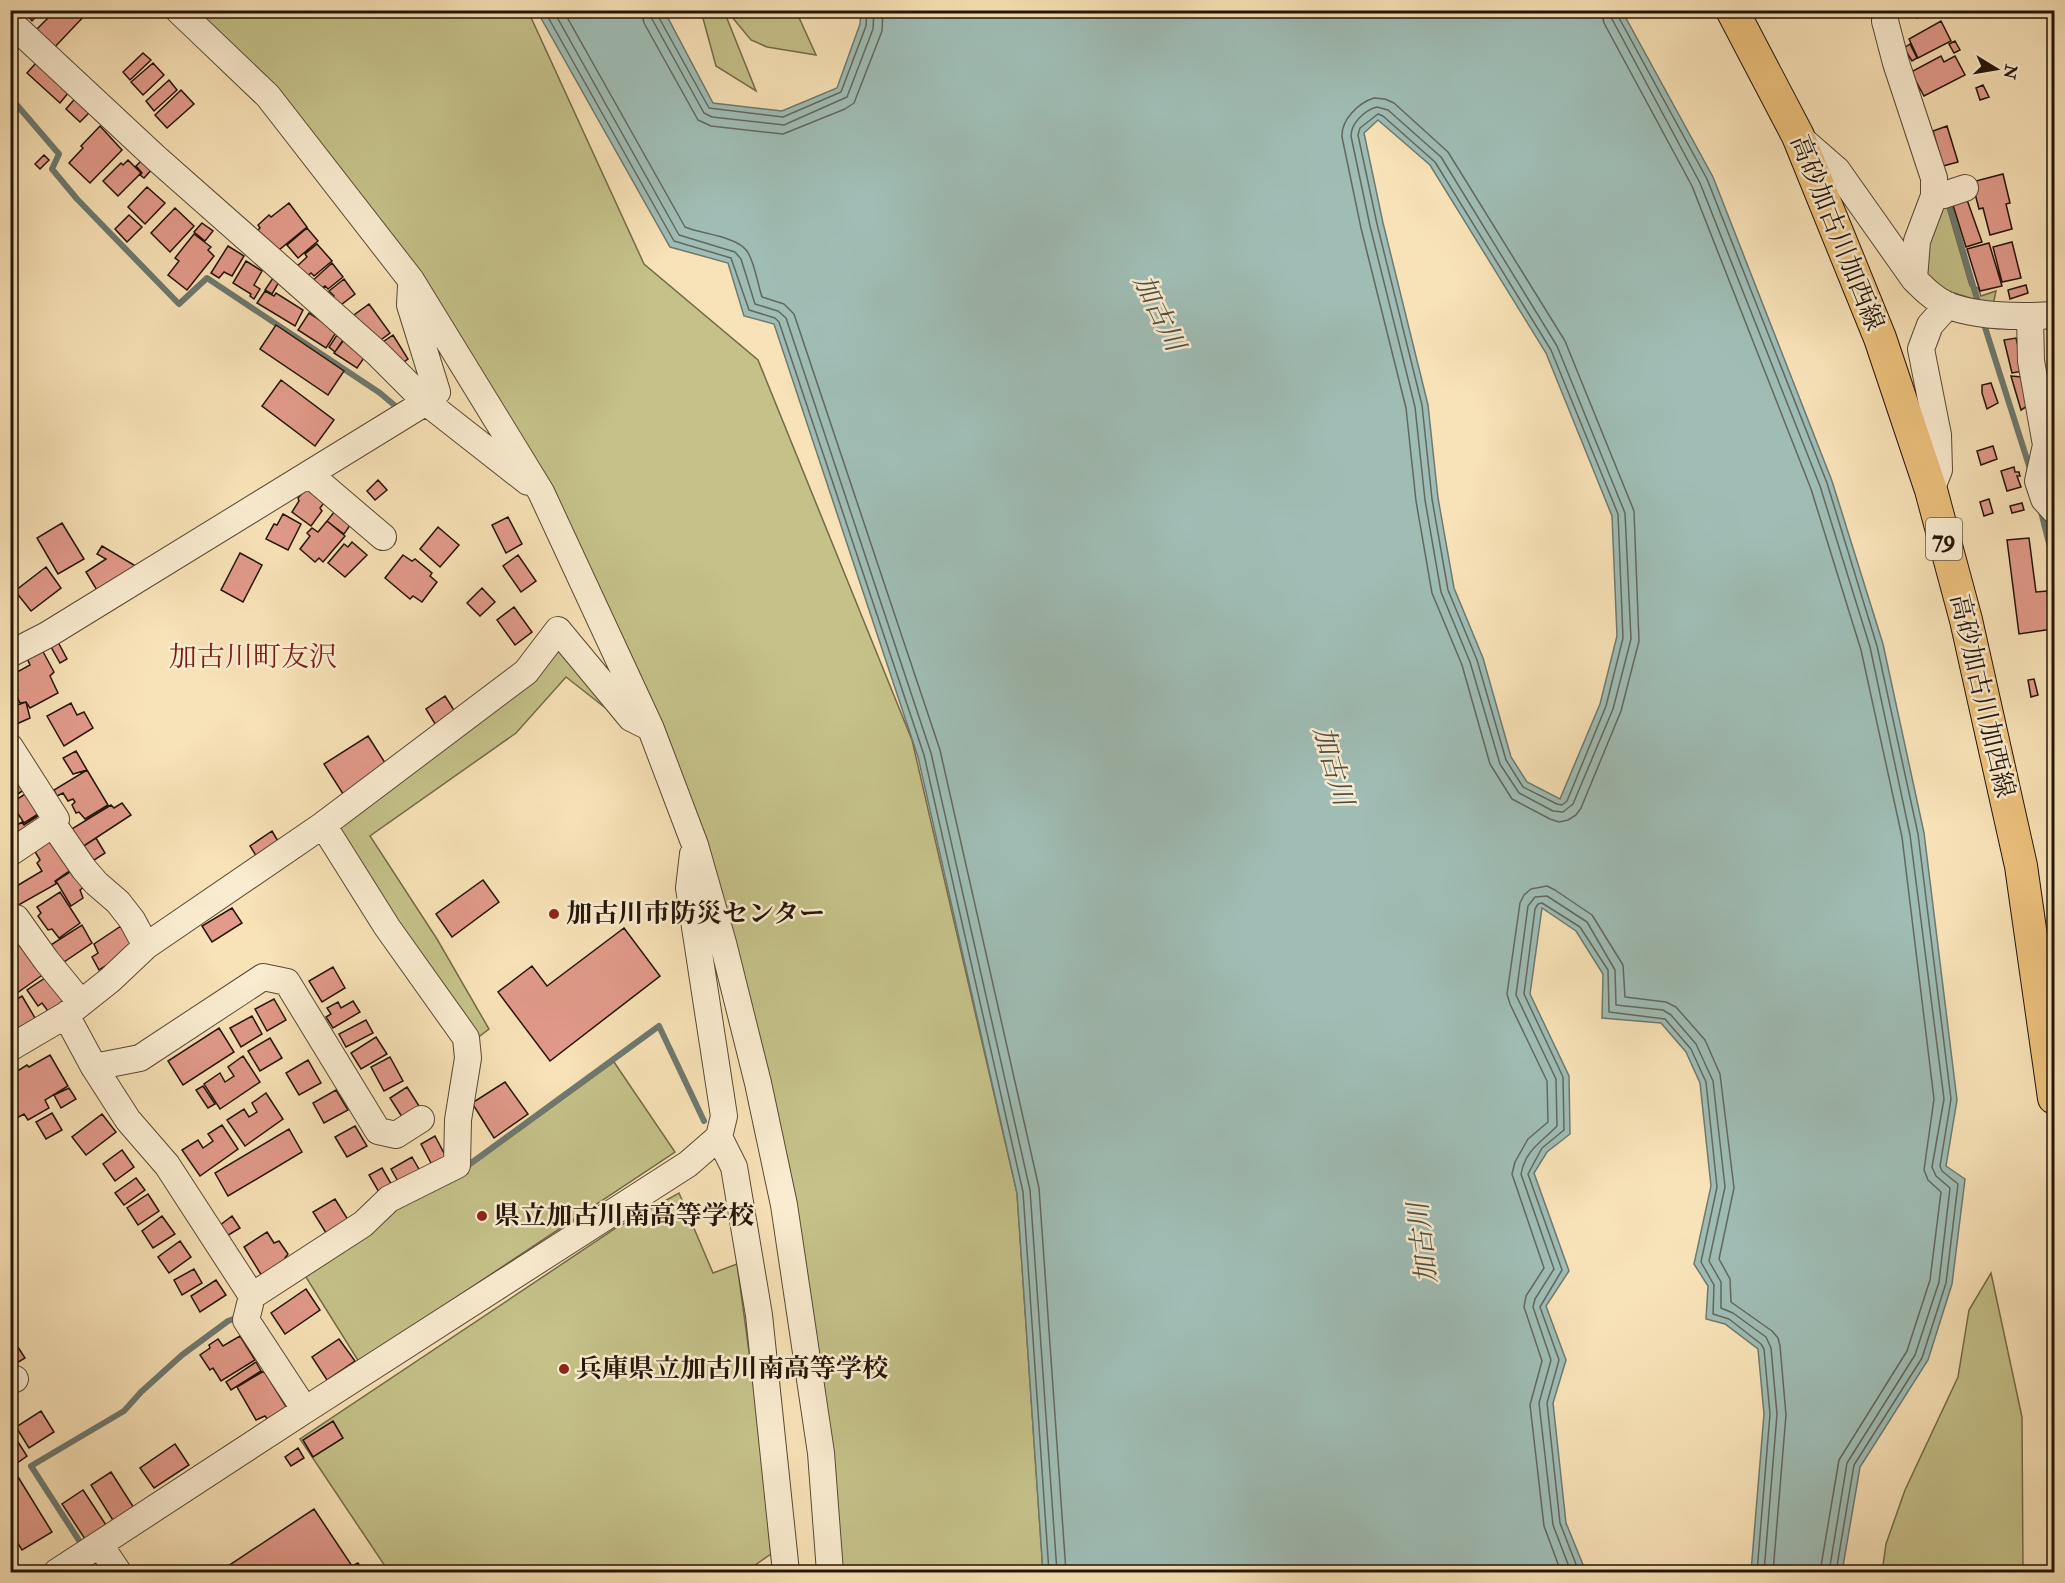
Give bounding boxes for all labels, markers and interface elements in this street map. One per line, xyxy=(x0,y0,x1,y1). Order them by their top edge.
north arrow xyxy=(1966,39,2026,99)
text: N xyxy=(1998,62,2021,81)
street label: 高砂加古川加西線 xyxy=(1783,131,1891,335)
water label: 加古川 xyxy=(1126,269,1193,359)
road number: 79 xyxy=(1926,518,1962,560)
street label: 高砂加古川加西線 xyxy=(1943,591,2021,801)
district label: 加古川町友沢 xyxy=(169,640,337,675)
water label: 加古川 xyxy=(1306,723,1361,812)
place label: 加古川市防災センター xyxy=(566,898,825,930)
marker: 加古川市防災センター xyxy=(547,907,561,921)
water label: 加古川 xyxy=(1401,1198,1444,1285)
place label: 県立加古川南高等学校 xyxy=(494,1200,754,1232)
marker: 県立加古川南高等学校 xyxy=(475,1209,489,1223)
place label: 兵庫県立加古川南高等学校 xyxy=(576,1353,888,1385)
marker: 兵庫県立加古川南高等学校 xyxy=(557,1362,571,1376)

